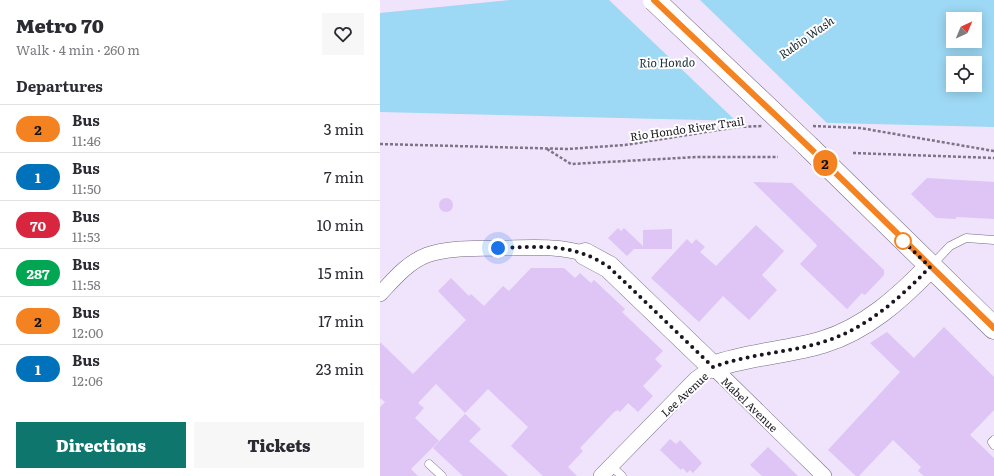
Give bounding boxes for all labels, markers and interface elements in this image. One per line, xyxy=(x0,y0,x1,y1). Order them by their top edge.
text: Metro 70 xyxy=(16,11,104,39)
water label: Rubio Wash xyxy=(775,11,837,63)
north arrow xyxy=(946,12,982,48)
map controls xyxy=(946,12,982,92)
button: heart xyxy=(322,13,364,55)
text: Walk · 4 min · 260 m xyxy=(16,40,140,59)
water label: Rio Hondo xyxy=(639,53,695,71)
button: locate xyxy=(946,56,982,92)
text: Departures xyxy=(16,74,103,97)
text: Bus xyxy=(72,108,100,131)
street label: Rio Hondo River Trail xyxy=(629,112,745,144)
text: 3 min xyxy=(323,117,364,140)
text: 2 xyxy=(34,119,42,139)
text: 11:46 xyxy=(72,131,101,150)
line badge: 2 xyxy=(812,150,838,176)
text: 2 xyxy=(821,153,829,173)
text: Bus xyxy=(72,156,100,179)
text: 7 min xyxy=(324,165,364,188)
text: 1 xyxy=(35,167,41,187)
text: 11:50 xyxy=(72,179,101,198)
text: Bus xyxy=(72,204,100,227)
text: 10 min xyxy=(317,213,364,236)
text: 70 xyxy=(30,215,46,235)
text: 11:53 xyxy=(72,227,101,246)
unlabelled marker xyxy=(894,232,912,250)
your location xyxy=(488,238,508,258)
text: Bus xyxy=(72,252,100,275)
text: 15 min xyxy=(318,261,364,284)
text: 287 xyxy=(26,263,50,283)
text: 11:58 xyxy=(72,275,101,294)
text: Bus xyxy=(72,300,100,323)
text: 17 min xyxy=(318,309,364,332)
text: 2 xyxy=(34,311,42,331)
text: 12:00 xyxy=(72,323,103,342)
text: Bus xyxy=(72,348,100,371)
text: 23 min xyxy=(316,357,364,380)
text: 1 xyxy=(35,359,41,379)
street label: Lee Avenue xyxy=(657,368,711,420)
text: 12:06 xyxy=(72,371,103,390)
street label: Mabel Avenue xyxy=(718,373,782,435)
button: Directions xyxy=(16,422,186,468)
button: Tickets xyxy=(194,422,364,468)

